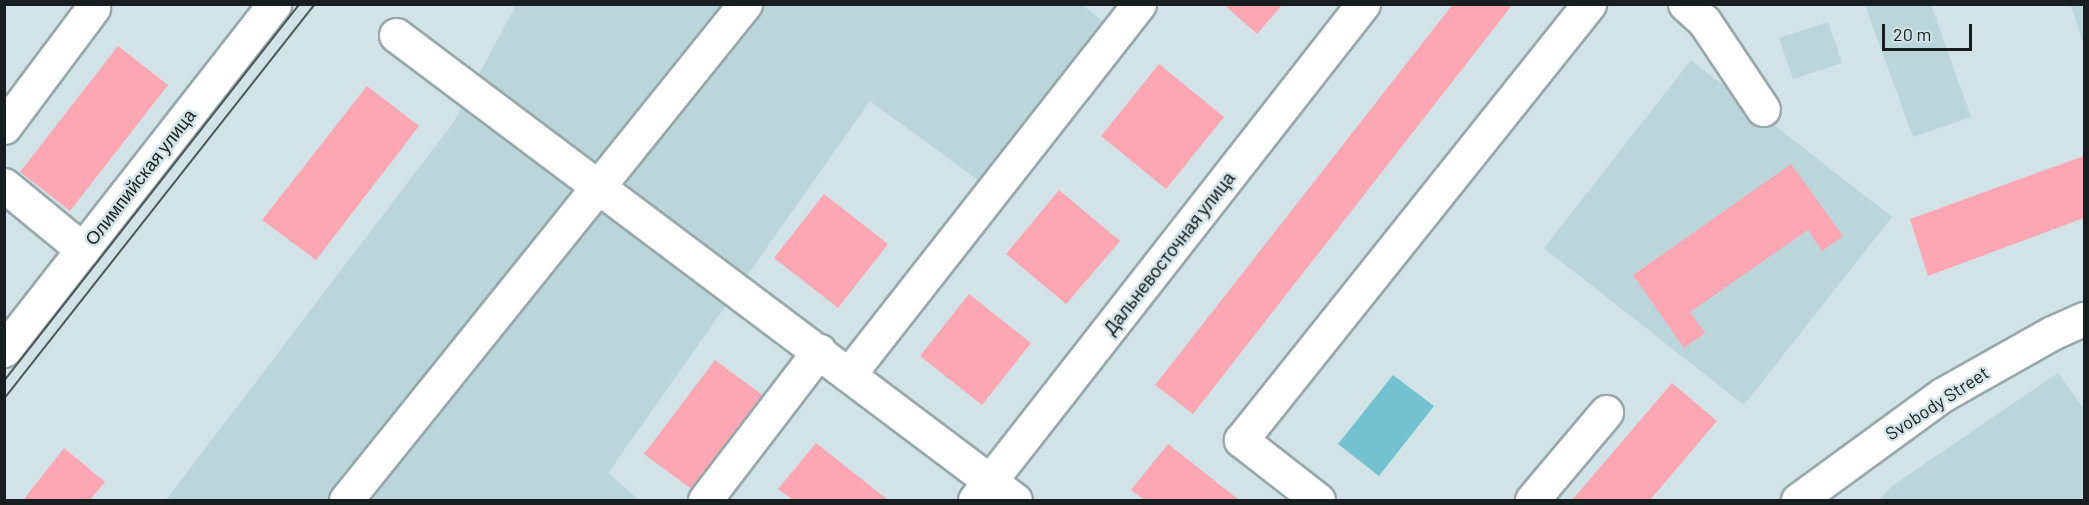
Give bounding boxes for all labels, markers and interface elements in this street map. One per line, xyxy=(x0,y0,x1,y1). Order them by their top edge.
scale bar xyxy=(1885,12,1975,50)
text: 20 m xyxy=(1893,23,1931,45)
street label: Олимпийская улица xyxy=(80,105,200,249)
street label: Дальневосточная улица xyxy=(1099,167,1239,339)
street label: Svobody Street xyxy=(1881,362,1993,444)

